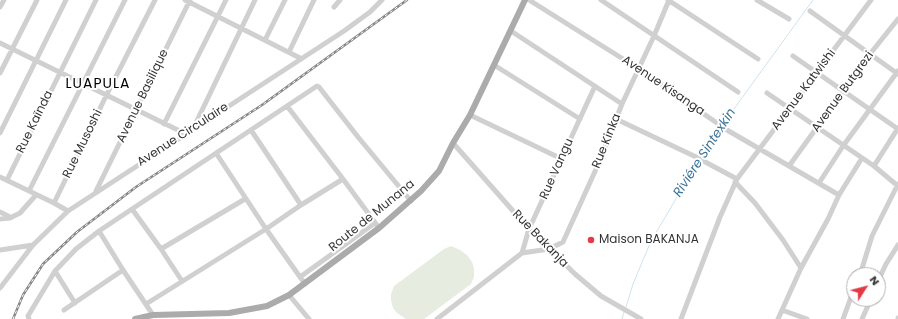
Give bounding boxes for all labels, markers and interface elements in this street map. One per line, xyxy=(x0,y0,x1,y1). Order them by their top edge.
street label: Avenue Basilique xyxy=(114,47,172,145)
street label: Avenue Katwishi xyxy=(769,47,839,133)
street label: Avenue Butgrezi xyxy=(809,49,877,135)
street label: Avenue Kisanga xyxy=(619,53,707,119)
district label: LUAPULA xyxy=(66,76,130,92)
street label: Rue Kaïnda xyxy=(14,88,56,156)
street label: Avenue Circulaire xyxy=(135,100,231,170)
water label: Riviére Sintexkin xyxy=(670,106,740,200)
street label: Rue Musoshi xyxy=(60,107,106,181)
street label: Rue Kinka xyxy=(590,112,624,170)
street label: Rue Vangu xyxy=(537,136,577,202)
street label: Route de Munana xyxy=(326,177,418,255)
street label: Rue Bakanja xyxy=(509,207,571,271)
place label: Maison BAKANJA xyxy=(599,233,699,247)
marker: Maison BAKANJA xyxy=(586,235,596,245)
north arrow xyxy=(846,267,886,307)
text: N xyxy=(866,272,884,289)

